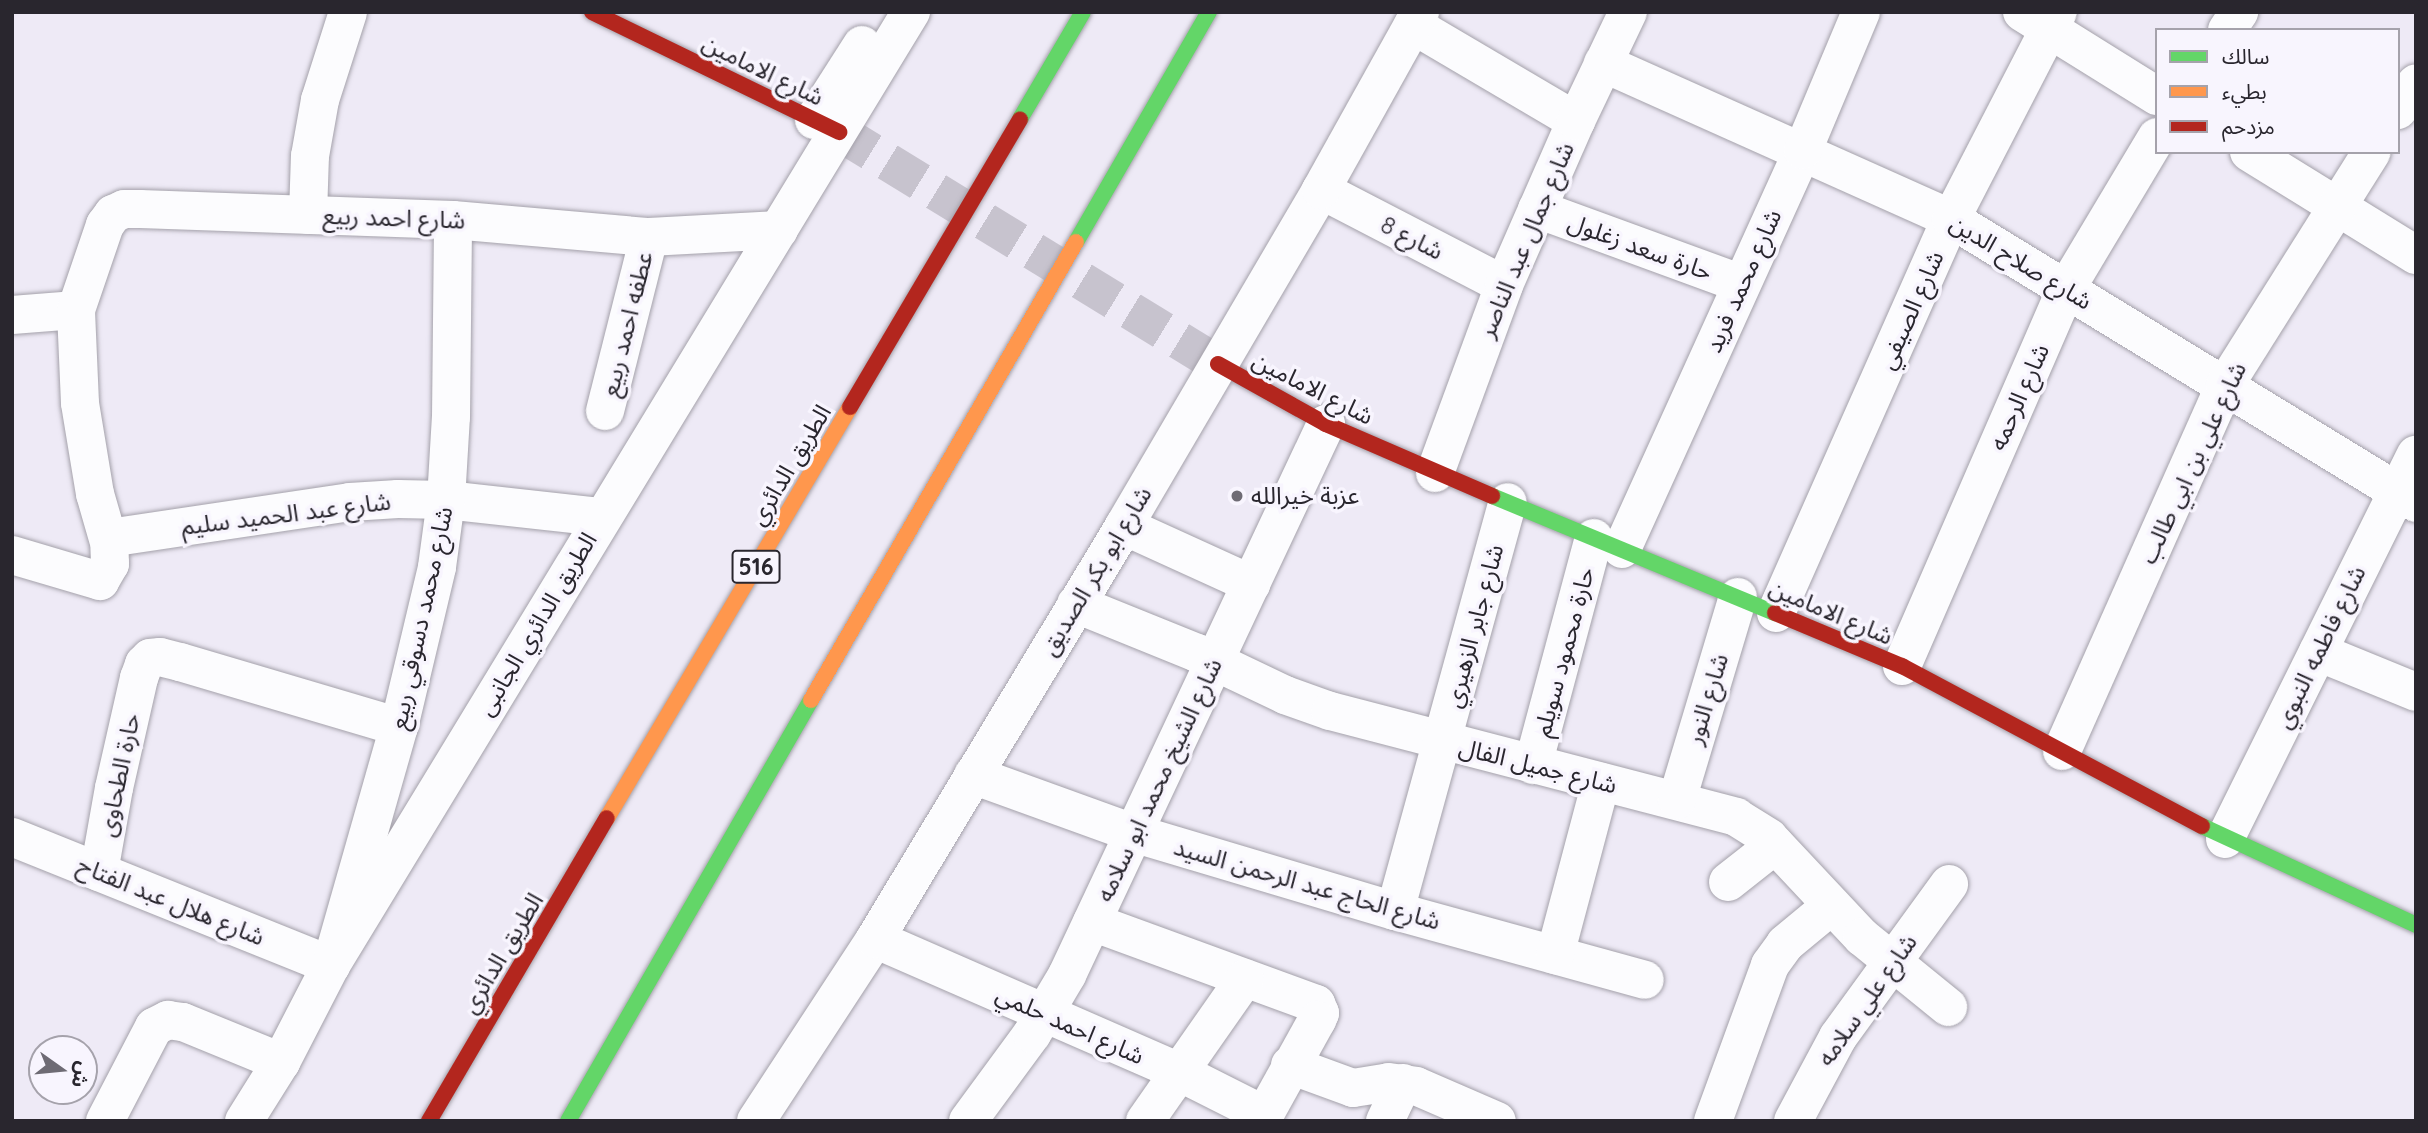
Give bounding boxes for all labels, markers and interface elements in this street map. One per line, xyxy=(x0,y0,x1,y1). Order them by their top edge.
street label: شارع الامامين xyxy=(698,28,828,112)
legend xyxy=(2155,28,2400,154)
text: سالك xyxy=(2222,43,2269,69)
text: بطيء xyxy=(2222,78,2267,104)
text: مزدحم xyxy=(2222,113,2275,139)
street label: شارع جمال عبد الناصر xyxy=(1472,138,1580,342)
street label: شارع احمد ربيع xyxy=(322,201,466,235)
street label: شارع محمد فريد xyxy=(1699,205,1787,357)
street label: حارة سعد زغلول xyxy=(1564,208,1716,286)
street label: شارع صلاح الدين xyxy=(1945,208,2097,316)
street label: شارع 8 xyxy=(1376,210,1448,266)
street label: شارع الصيفي xyxy=(1872,246,1950,374)
street label: عطفه احمد ربيع xyxy=(595,248,659,400)
street label: شارع الرحمه xyxy=(1983,339,2055,455)
street label: شارع الامامين xyxy=(1248,345,1378,431)
street label: شارع علي بن ابي طالب xyxy=(2134,357,2252,569)
street label: الطريق الدائري xyxy=(743,399,837,531)
street label: شارع ابو بكر الصديق xyxy=(1034,481,1158,661)
place label: عزبة خيرالله xyxy=(1251,482,1359,510)
street label: شارع عبد الحميد سليم xyxy=(180,487,392,541)
marker: عزبة خيرالله xyxy=(1229,488,1245,504)
street label: شارع محمد دسوقي ربيع xyxy=(383,504,459,732)
street label: الطريق الدائري الجانبى xyxy=(471,527,603,721)
street label: شارع جابر الزهيري xyxy=(1438,541,1510,711)
road number: 516 xyxy=(732,548,780,586)
street label: شارع فاطمه النبوي xyxy=(2268,561,2372,733)
street label: حارة محمود سويلم xyxy=(1528,564,1600,740)
street label: شارع الامامين xyxy=(1765,573,1897,651)
street label: شارع النور xyxy=(1680,650,1734,748)
street label: شارع الشيخ محمد ابو سلامه xyxy=(1090,654,1228,906)
street label: حارة الطحاوى xyxy=(92,711,146,839)
street label: شارع جميل الفال xyxy=(1456,732,1620,800)
street label: شارع الحاج عبد الرحمن السيد xyxy=(1171,832,1443,936)
street label: شارع هلال عبد الفتاح xyxy=(73,850,269,952)
street label: الطريق الدائري xyxy=(455,887,549,1019)
street label: شارع علي سلامه xyxy=(1811,929,1923,1071)
street label: شارع احمد حلمي xyxy=(991,979,1149,1071)
north arrow xyxy=(28,1035,98,1105)
text: ش xyxy=(66,1059,96,1091)

